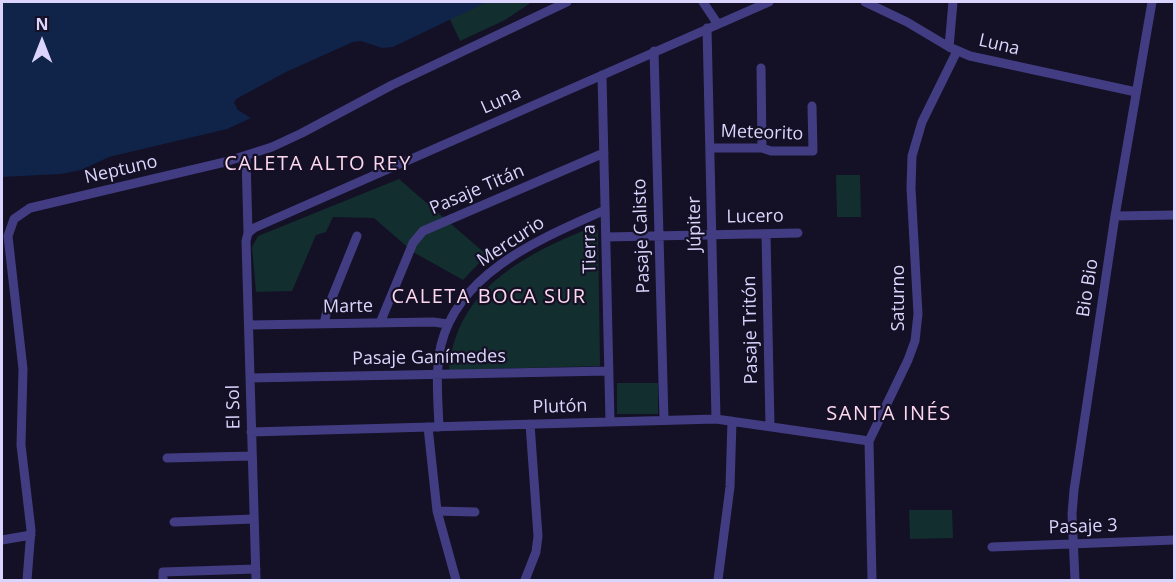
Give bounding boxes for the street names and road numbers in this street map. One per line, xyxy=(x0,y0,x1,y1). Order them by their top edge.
street label: Luna xyxy=(976,30,1022,60)
street label: Luna xyxy=(478,83,524,119)
street label: Meteorito xyxy=(720,121,804,145)
street label: Neptuno xyxy=(83,151,159,189)
street label: Pasaje Titán xyxy=(426,160,528,220)
street label: Pasaje Calisto xyxy=(629,178,655,294)
street label: Júpiter xyxy=(684,196,706,252)
street label: Lucero xyxy=(726,206,784,228)
street label: Mercurio xyxy=(473,212,549,272)
street label: Tierra xyxy=(579,224,601,274)
street label: Bio Bio xyxy=(1073,257,1103,319)
street label: Saturno xyxy=(888,265,910,331)
street label: Pasaje Tritón xyxy=(739,275,763,385)
street label: Marte xyxy=(323,296,373,318)
street label: Pasaje Ganímedes xyxy=(352,346,506,370)
street label: El Sol xyxy=(223,385,245,429)
street label: Plutón xyxy=(532,395,588,419)
street label: Pasaje 3 xyxy=(1048,515,1118,539)

